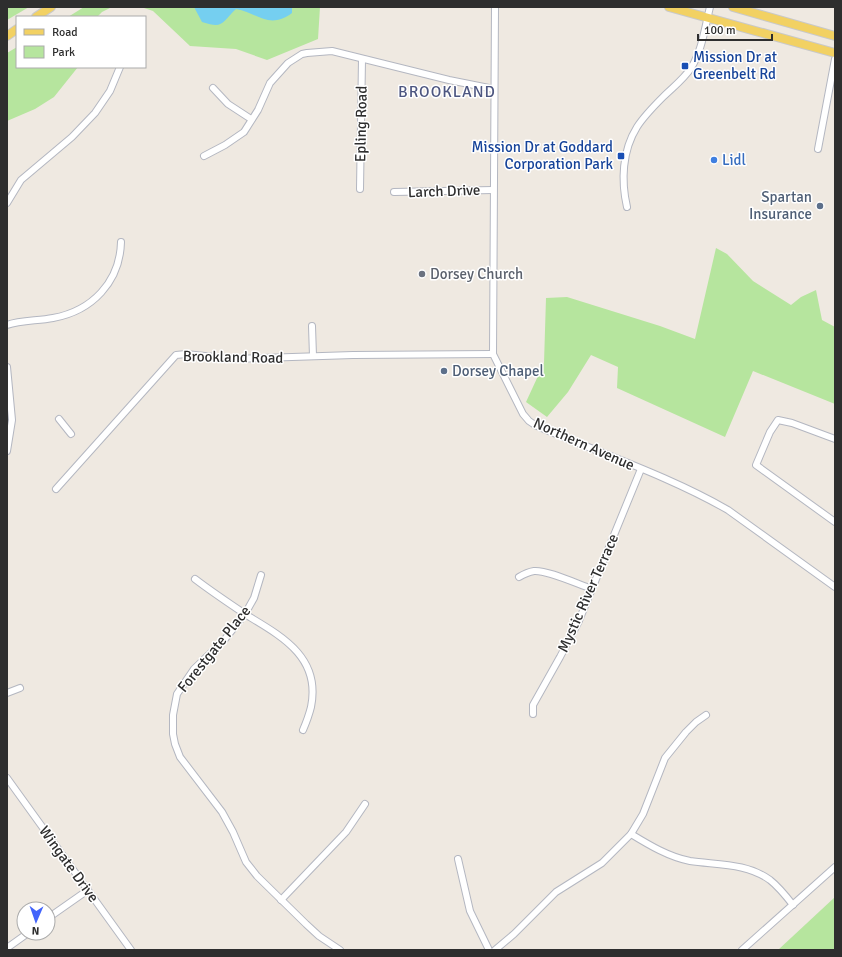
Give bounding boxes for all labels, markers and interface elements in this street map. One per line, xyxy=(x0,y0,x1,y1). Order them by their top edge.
legend xyxy=(16,16,146,68)
scale bar xyxy=(698,16,772,42)
text: 100 m xyxy=(704,23,736,38)
text: Road xyxy=(52,25,78,40)
text: Park xyxy=(52,45,75,60)
place label: Mission Dr at Greenbelt Rd xyxy=(693,48,777,83)
marker: Mission Dr at Greenbelt Rd xyxy=(680,61,690,71)
district label: BROOKLAND xyxy=(398,82,496,102)
street label: Epling Road xyxy=(351,86,371,162)
place label: Mission Dr at Goddard Corporation Park xyxy=(472,138,613,173)
marker: Mission Dr at Goddard Corporation Park xyxy=(616,151,626,161)
place label: Lidl xyxy=(722,151,746,169)
marker: Lidl xyxy=(709,155,719,165)
street label: Larch Drive xyxy=(407,181,481,201)
place label: Spartan Insurance xyxy=(749,188,812,223)
marker: Spartan Insurance xyxy=(815,201,825,211)
place label: Dorsey Church xyxy=(430,265,523,283)
marker: Dorsey Church xyxy=(417,269,427,279)
street label: Brookland Road xyxy=(183,347,283,367)
place label: Dorsey Chapel xyxy=(452,362,544,380)
marker: Dorsey Chapel xyxy=(439,366,449,376)
street label: Northern Avenue xyxy=(531,414,637,474)
street label: Mystic River Terrace xyxy=(554,531,622,655)
street label: Forestgate Place xyxy=(174,602,254,696)
street label: Wingate Drive xyxy=(35,822,103,906)
north arrow xyxy=(16,901,56,941)
text: N xyxy=(32,924,40,937)

